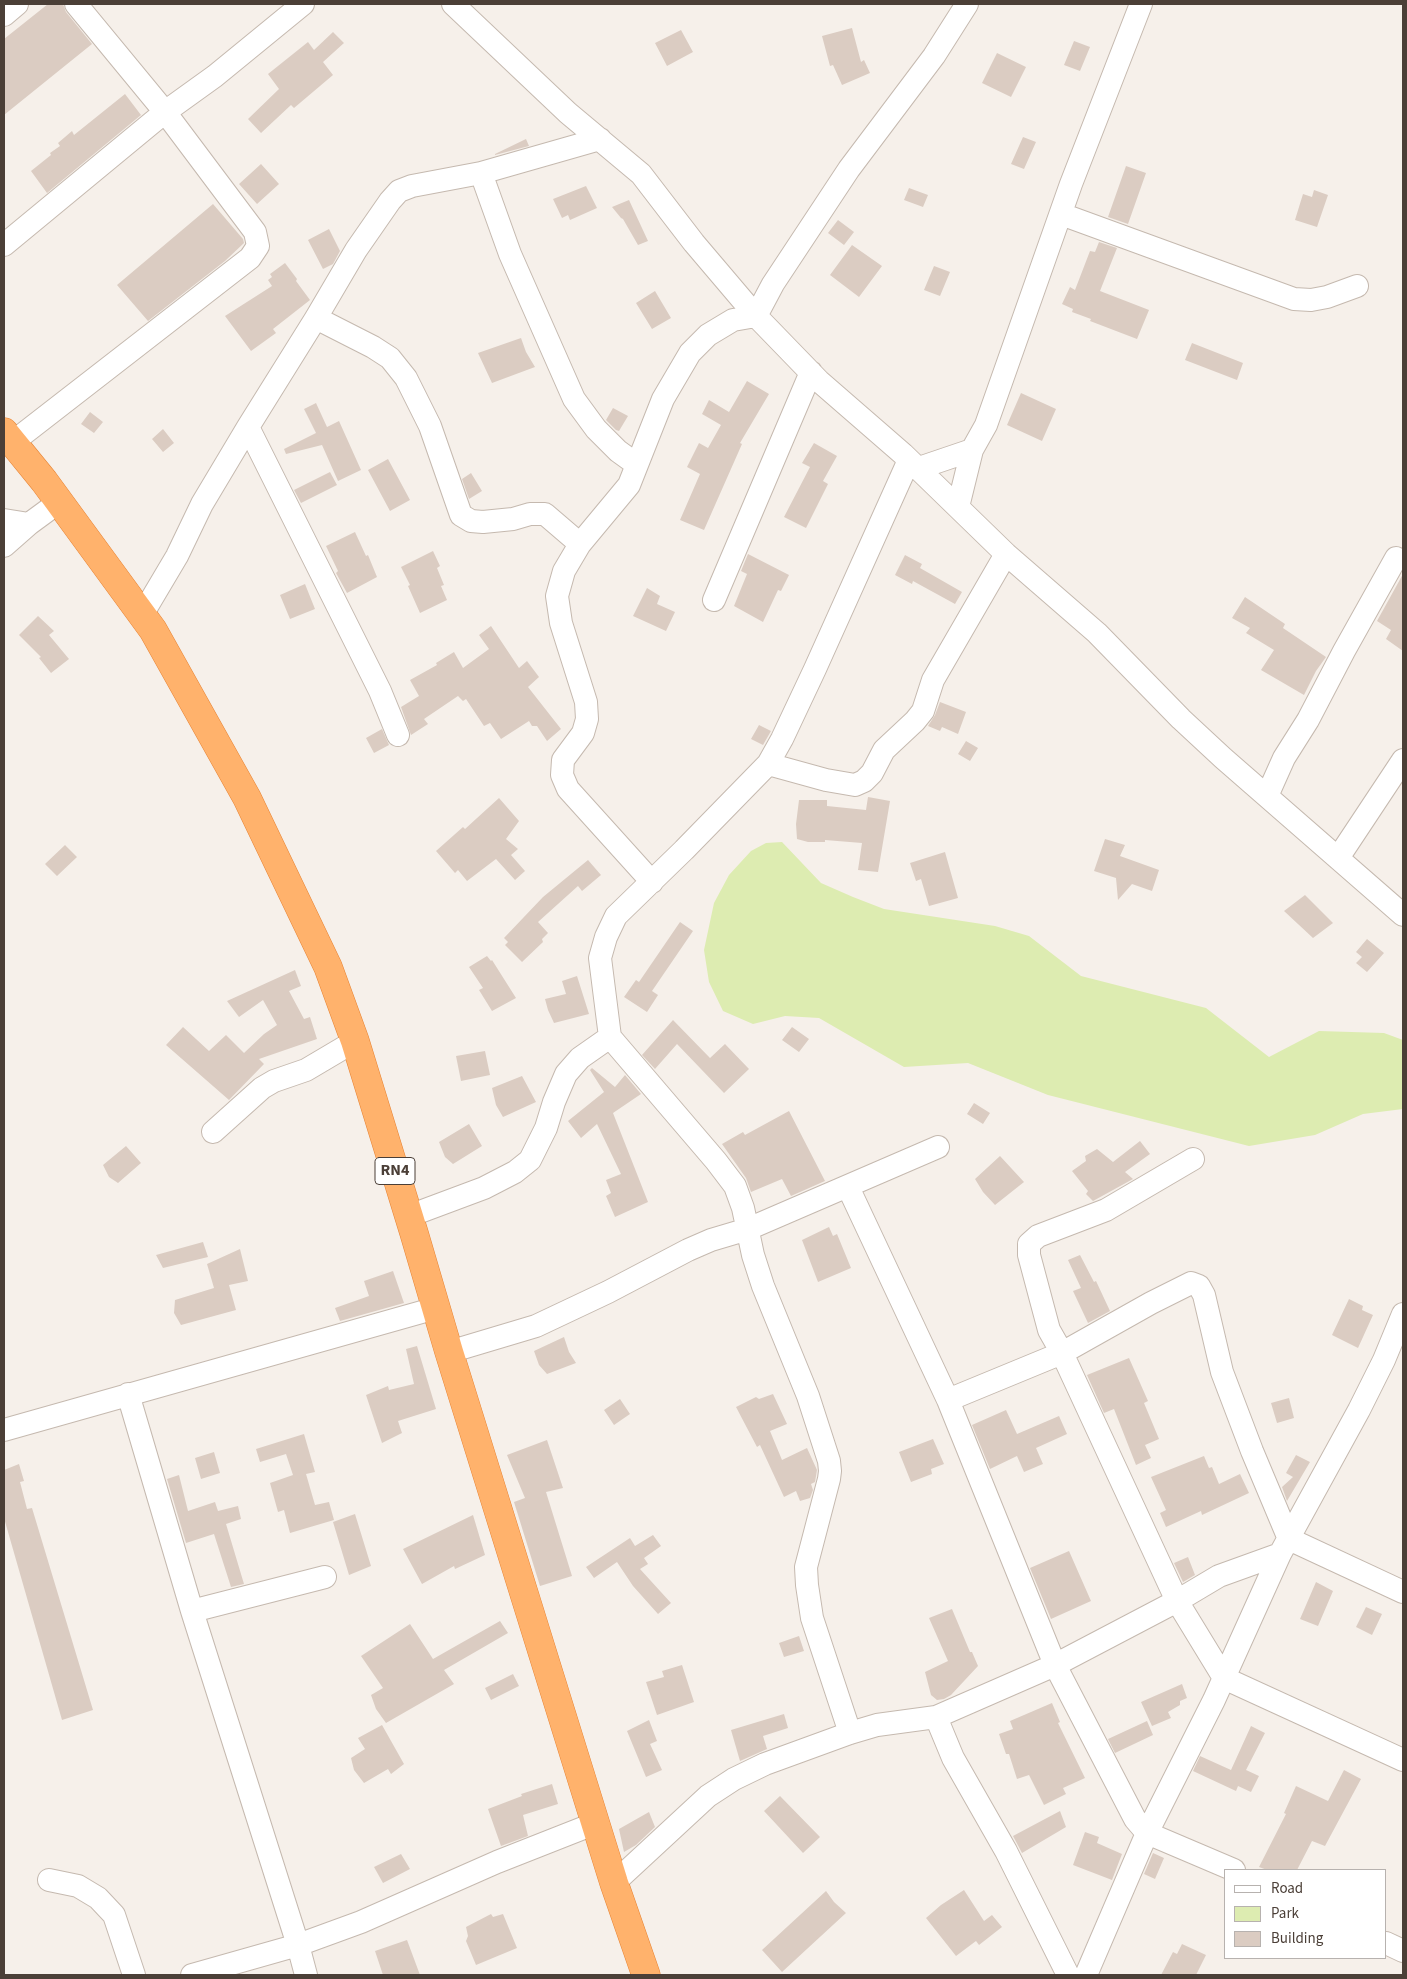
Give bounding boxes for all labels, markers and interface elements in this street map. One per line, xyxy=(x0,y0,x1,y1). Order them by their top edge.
road number: RN4 xyxy=(375,1158,415,1184)
legend xyxy=(1224,1869,1387,1959)
text: Road xyxy=(1271,1878,1303,1899)
text: Park xyxy=(1271,1903,1299,1924)
text: Building xyxy=(1271,1928,1323,1949)

